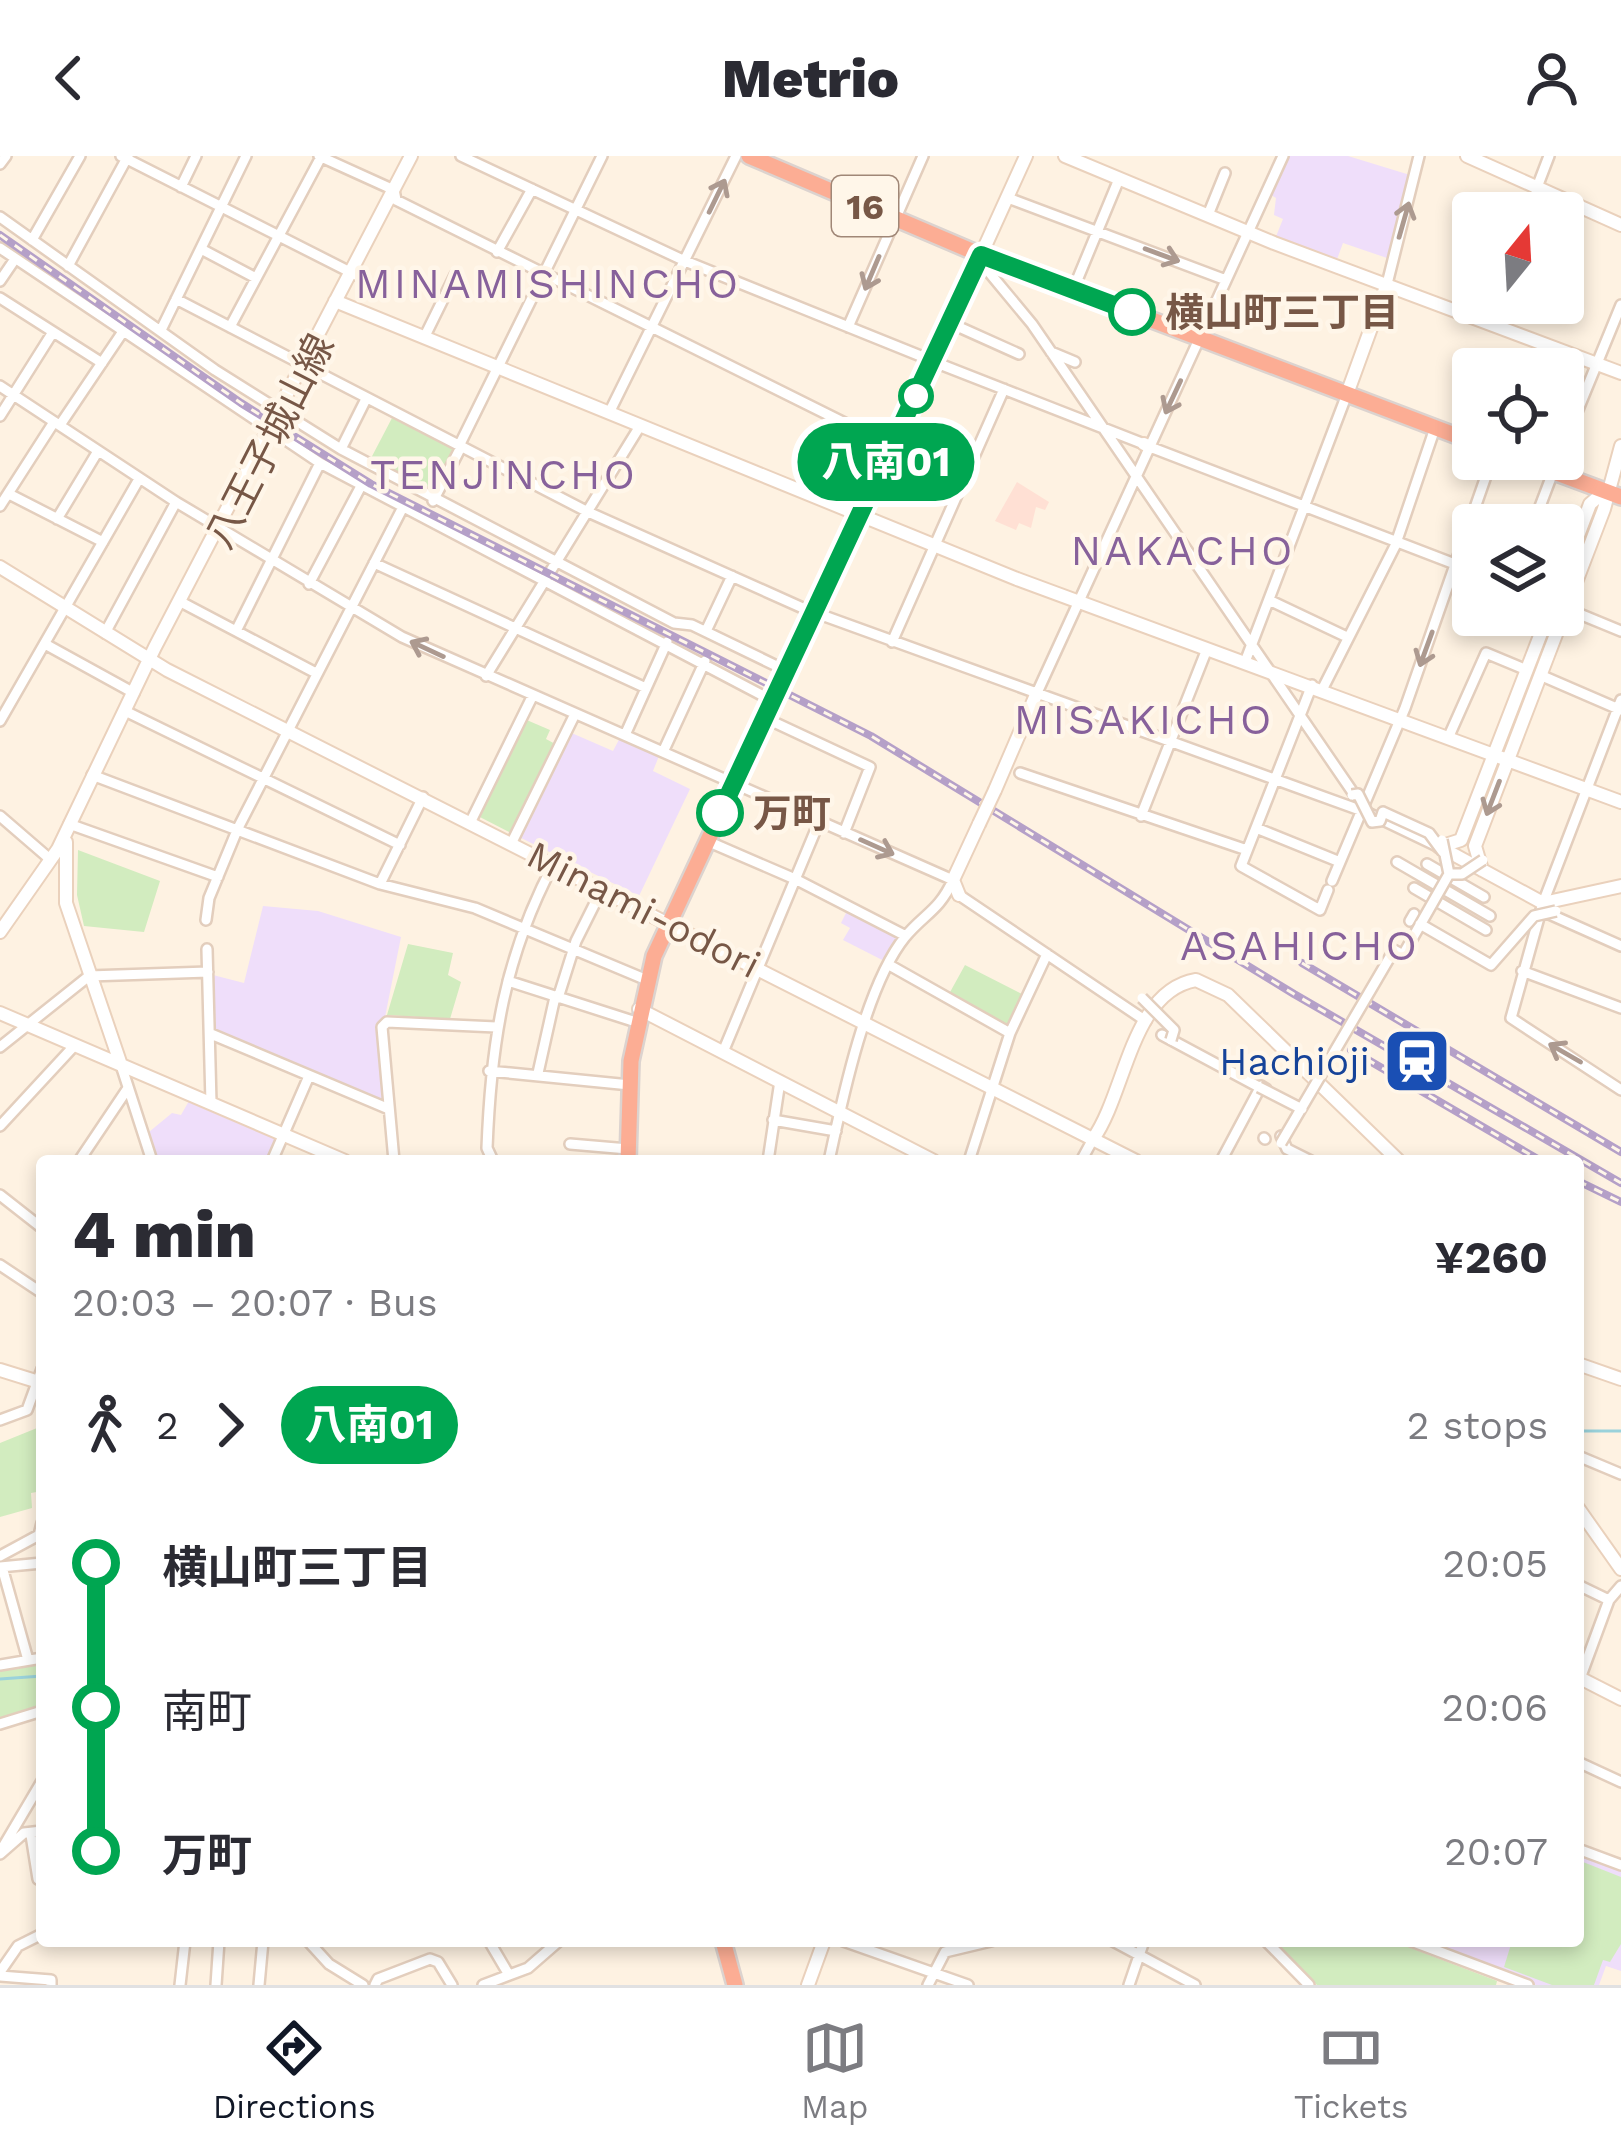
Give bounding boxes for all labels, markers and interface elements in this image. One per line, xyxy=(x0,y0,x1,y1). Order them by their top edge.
icon: back xyxy=(36,45,102,111)
icon: person xyxy=(1519,45,1585,111)
text: Metrio xyxy=(722,47,899,110)
road number: 16 xyxy=(832,176,898,236)
one-way arrow xyxy=(707,179,729,215)
north arrow xyxy=(1452,192,1584,324)
map controls xyxy=(1452,192,1584,636)
one-way arrow xyxy=(1394,202,1416,240)
one-way arrow xyxy=(1142,246,1179,268)
one-way arrow xyxy=(859,254,881,290)
district label: MINAMISHINCHO xyxy=(355,259,741,308)
marker: 横山町三丁目 xyxy=(1110,290,1154,334)
place label: 横山町三丁目 xyxy=(1165,290,1399,335)
street label: 八王子城山線 xyxy=(196,327,343,556)
button: locate xyxy=(1452,348,1584,480)
one-way arrow xyxy=(1161,378,1183,414)
unlabelled marker xyxy=(900,380,932,412)
line badge: 八南01 xyxy=(802,423,970,501)
text: 八南01 xyxy=(821,437,951,486)
district label: TENJINCHO xyxy=(370,450,638,499)
button: layers xyxy=(1452,504,1584,636)
district label: NAKACHO xyxy=(1071,526,1295,575)
one-way arrow xyxy=(1414,630,1435,667)
one-way arrow xyxy=(410,636,446,658)
district label: MISAKICHO xyxy=(1014,695,1274,744)
one-way arrow xyxy=(1481,778,1503,815)
marker: 万町 xyxy=(698,791,742,835)
place label: 万町 xyxy=(753,791,831,836)
street label: Minami-odori xyxy=(520,832,768,987)
one-way arrow xyxy=(858,838,895,859)
district label: ASAHICHO xyxy=(1180,921,1420,970)
station icon: Hachioji xyxy=(1382,1026,1452,1096)
place label: Hachioji xyxy=(1219,1039,1370,1084)
one-way arrow xyxy=(1549,1041,1584,1064)
text: 4 min xyxy=(72,1196,256,1273)
text: ¥260 xyxy=(1435,1231,1548,1284)
text: 20:03 – 20:07 · Bus xyxy=(72,1280,437,1325)
icon: walk xyxy=(72,1392,138,1458)
icon: forward xyxy=(197,1392,263,1458)
text: 八南01 xyxy=(305,1400,434,1449)
text: 2 xyxy=(156,1403,179,1448)
text: 2 stops xyxy=(1407,1403,1548,1448)
text: 横山町三丁目 xyxy=(162,1541,432,1594)
text: 20:05 xyxy=(1443,1541,1548,1586)
text: 南町 xyxy=(162,1685,252,1738)
text: 20:06 xyxy=(1441,1685,1548,1730)
text: 万町 xyxy=(162,1829,252,1882)
text: 20:07 xyxy=(1444,1829,1548,1874)
tab: Directions xyxy=(213,2015,376,2126)
tab: Map xyxy=(801,2015,868,2126)
tab: Tickets xyxy=(1294,2015,1408,2126)

